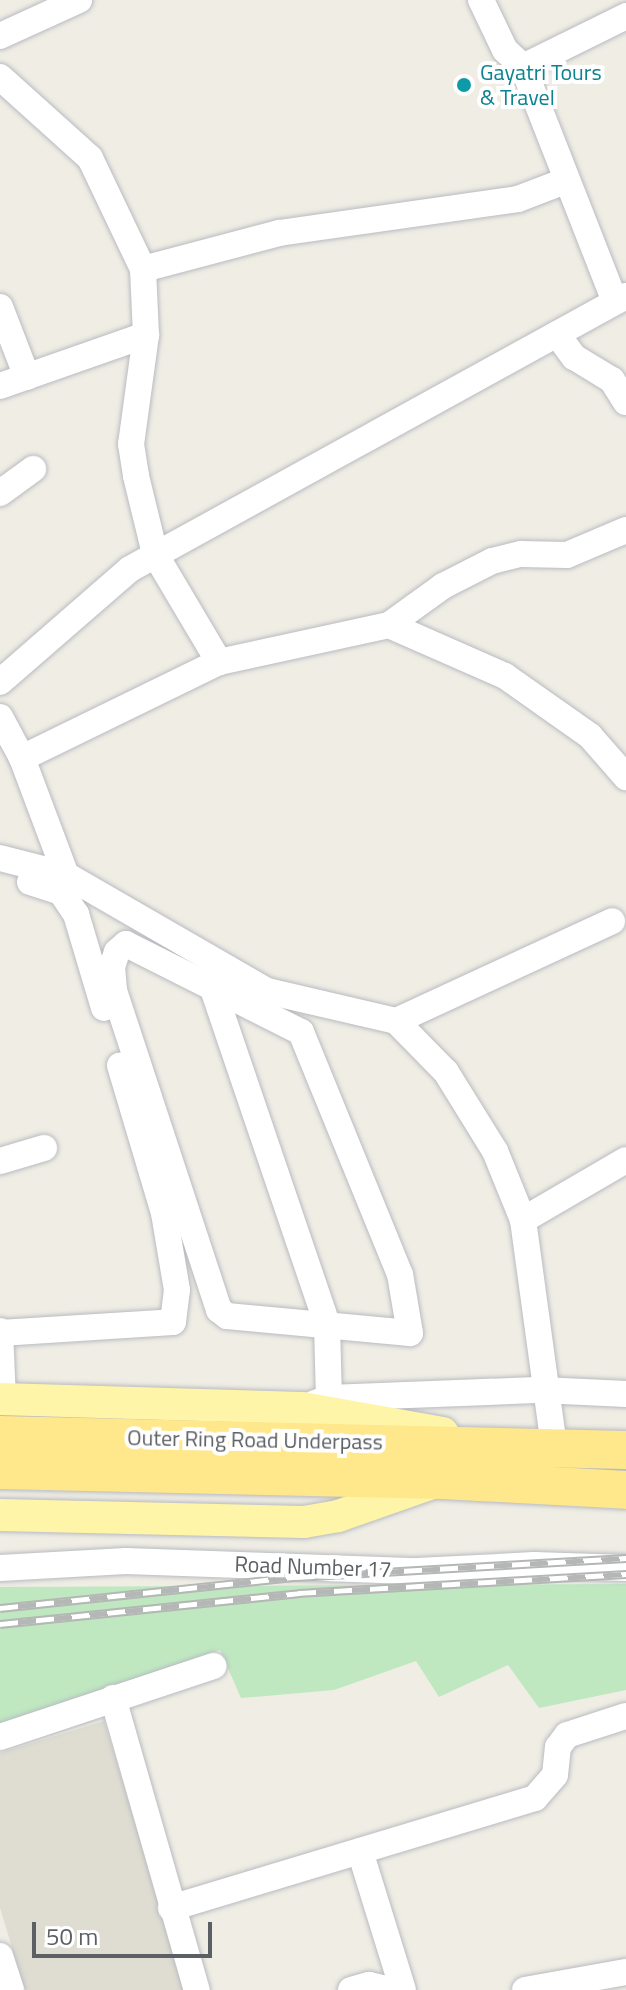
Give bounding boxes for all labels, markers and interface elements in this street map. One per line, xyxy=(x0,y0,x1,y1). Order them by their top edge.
place label: Gayatri Tours & Travel xyxy=(480,59,602,110)
marker: Gayatri Tours & Travel xyxy=(455,76,473,94)
street label: Outer Ring Road Underpass xyxy=(127,1425,383,1455)
street label: Road Number 17 xyxy=(234,1551,392,1583)
scale bar xyxy=(36,1906,216,1956)
text: 50 m xyxy=(46,1918,98,1954)

